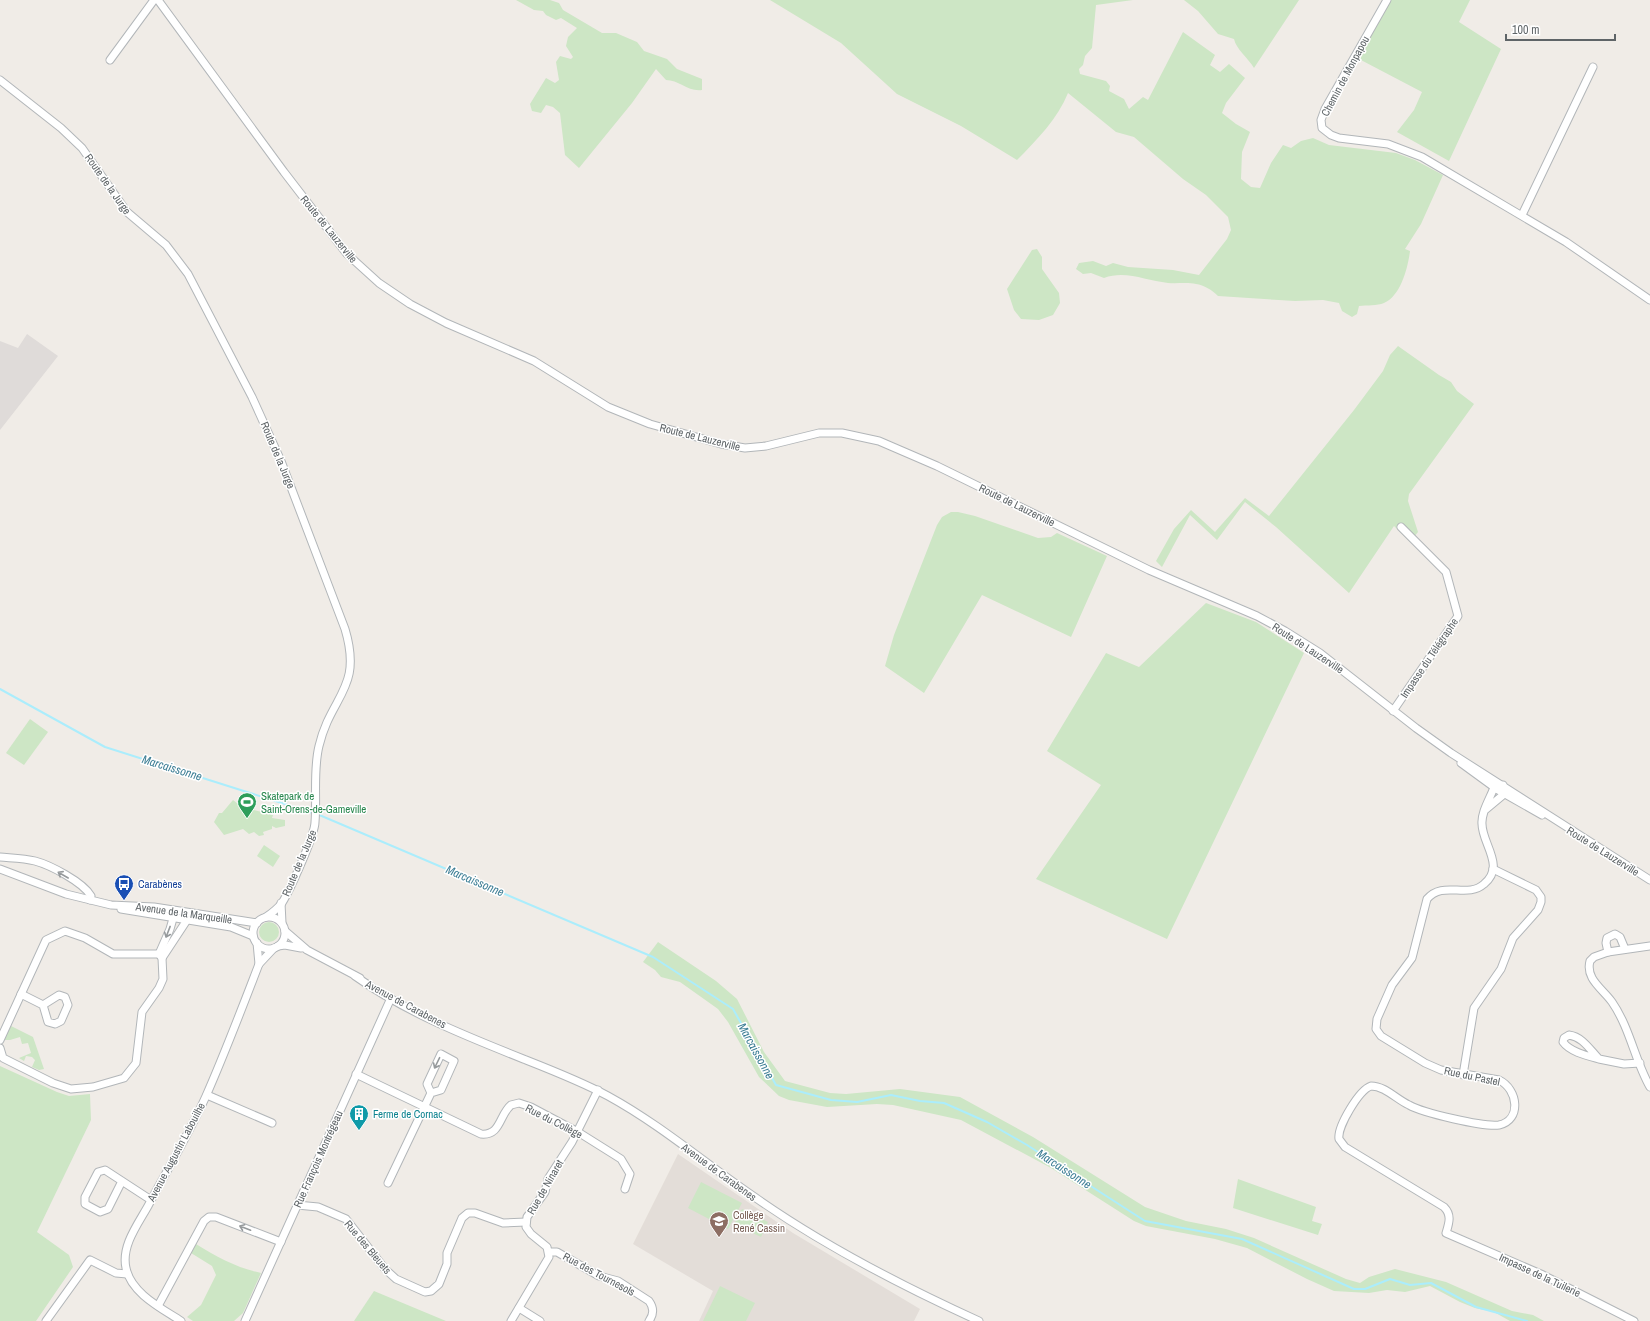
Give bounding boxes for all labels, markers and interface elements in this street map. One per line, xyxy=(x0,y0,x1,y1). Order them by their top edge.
scale bar xyxy=(1506,16,1615,42)
text: 100 m xyxy=(1512,22,1539,38)
street label: Chemin de Monpapou xyxy=(1318,33,1372,119)
street label: Route de la Jurge xyxy=(82,151,134,217)
street label: Route de Lauzerville xyxy=(298,192,360,266)
street label: Route de la Jurge xyxy=(258,419,298,491)
street label: Route de Lauzerville xyxy=(658,420,742,454)
street label: Route de Lauzerville xyxy=(977,481,1057,529)
street label: Impasse du Télégraphe xyxy=(1397,615,1461,701)
street label: Route de Lauzerville xyxy=(1269,620,1347,676)
water label: Marcaissonne xyxy=(140,751,204,785)
place label: Skatepark de Saint-Orens-de-Gameville xyxy=(261,789,366,816)
sports icon: Skatepark de Saint-Orens-de-Gameville xyxy=(236,791,258,819)
street label: Route de Lauzerville xyxy=(1564,823,1642,879)
street label: Route de la Jurge xyxy=(279,827,319,899)
water label: Marcaissonne xyxy=(443,862,507,901)
one-way arrow xyxy=(57,870,69,878)
bus stop icon: Carabènes xyxy=(113,873,135,901)
place label: Carabènes xyxy=(138,877,183,891)
street label: Avenue de la Marqueille xyxy=(134,899,233,927)
one-way arrow xyxy=(164,925,172,937)
street label: Avenue de Carabenes xyxy=(362,976,449,1031)
water label: Marcaissonne xyxy=(734,1020,778,1082)
one-way arrow xyxy=(433,1057,440,1069)
street label: Rue du Pastel xyxy=(1443,1063,1501,1089)
street label: Avenue Augustin Labouilhe xyxy=(143,1100,208,1205)
street label: Rue du Collège xyxy=(523,1101,585,1141)
building icon: Ferme de Cornac xyxy=(348,1103,370,1131)
place label: Ferme de Cornac xyxy=(373,1107,443,1121)
street label: Rue François Montrégeau xyxy=(290,1108,346,1210)
street label: Avenue de Carabenes xyxy=(678,1139,760,1204)
water label: Marcaissonne xyxy=(1034,1145,1095,1193)
street label: Rue de Ninaret xyxy=(524,1157,567,1217)
place label: Collège René Cassin xyxy=(733,1208,785,1235)
school or university icon: Collège René Cassin xyxy=(708,1210,730,1238)
street label: Rue des Bleuets xyxy=(341,1217,395,1277)
one-way arrow xyxy=(239,1224,251,1232)
street label: Rue des Tournesols xyxy=(561,1249,638,1299)
street label: Impasse de la Tuilerie xyxy=(1497,1250,1583,1300)

